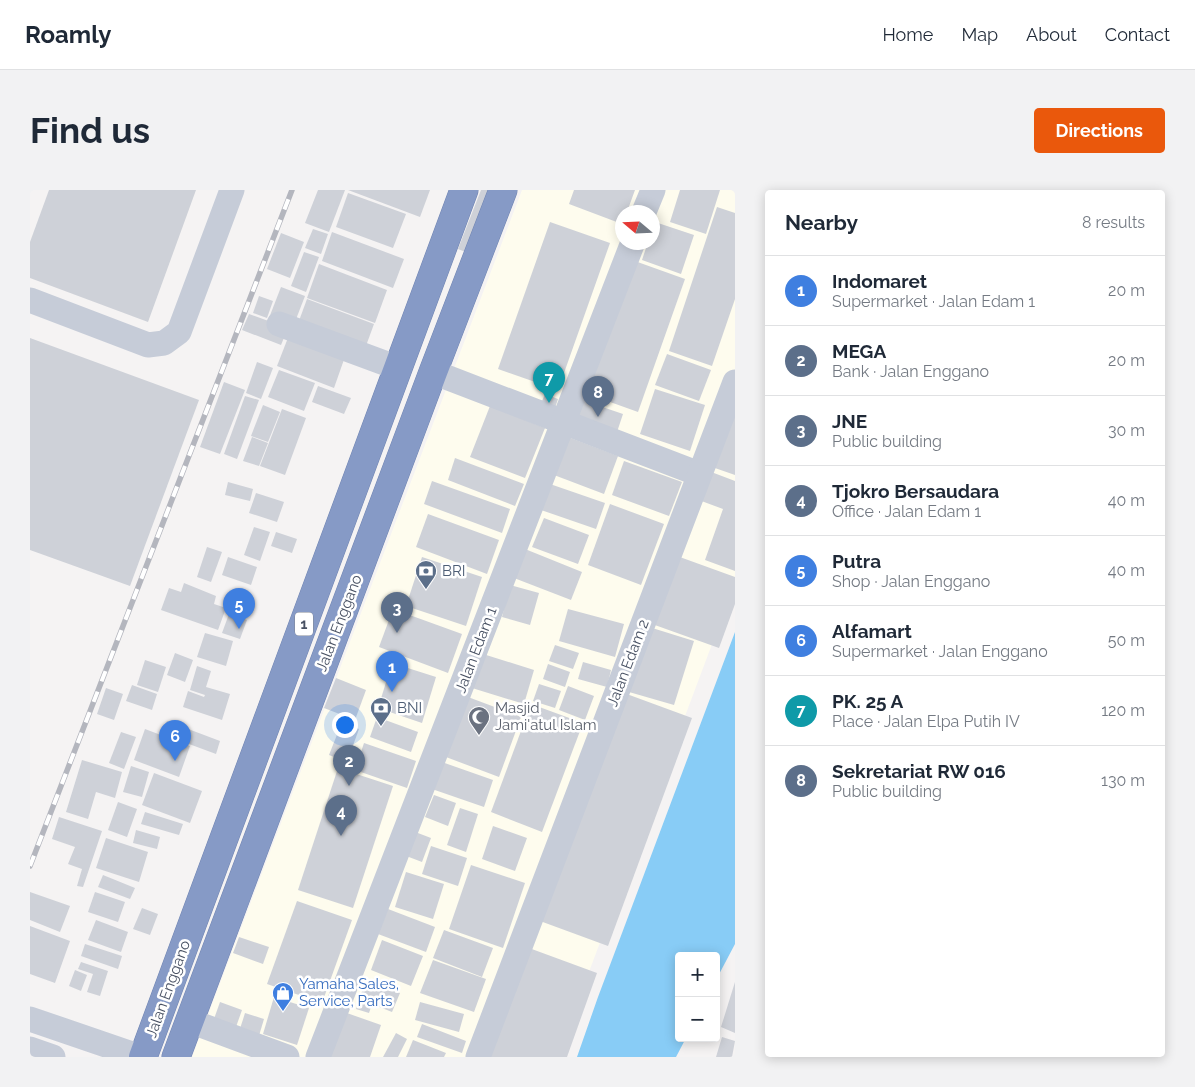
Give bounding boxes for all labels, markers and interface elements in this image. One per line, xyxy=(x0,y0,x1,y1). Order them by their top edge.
text: Roamly xyxy=(25,20,111,49)
text: Home xyxy=(882,24,933,45)
text: Map xyxy=(961,24,998,45)
text: About xyxy=(1026,24,1077,45)
text: Contact xyxy=(1105,24,1170,45)
button: Directions xyxy=(1034,108,1165,153)
text: Find us xyxy=(30,110,150,151)
north arrow xyxy=(615,205,660,250)
text: Nearby xyxy=(785,210,858,235)
text: 8 results xyxy=(1082,213,1145,232)
text: Indomaret xyxy=(832,270,927,292)
text: 1 xyxy=(797,281,805,300)
text: 20 m xyxy=(1108,281,1145,300)
text: Supermarket · Jalan Edam 1 xyxy=(832,292,1035,311)
text: MEGA xyxy=(832,340,886,362)
text: 2 xyxy=(796,351,806,370)
text: 20 m xyxy=(1108,351,1145,370)
pin: 7 xyxy=(533,362,565,403)
text: Bank · Jalan Enggano xyxy=(832,362,989,381)
pin: 8 xyxy=(582,376,614,417)
text: JNE xyxy=(832,410,867,432)
text: 3 xyxy=(797,421,805,440)
text: 30 m xyxy=(1108,421,1145,440)
text: Public building xyxy=(832,432,942,451)
text: Tjokro Bersaudara xyxy=(832,480,999,502)
text: 4 xyxy=(796,491,806,510)
text: 40 m xyxy=(1108,491,1145,510)
text: Office · Jalan Edam 1 xyxy=(832,502,981,521)
text: Putra xyxy=(832,550,881,572)
bank icon: BRI xyxy=(414,559,438,590)
text: 5 xyxy=(797,561,805,580)
text: 40 m xyxy=(1108,561,1145,580)
place label: BRI xyxy=(442,562,466,580)
street label: Jalan Enggano xyxy=(312,572,366,674)
text: Shop · Jalan Enggano xyxy=(832,572,990,591)
pin: 5 xyxy=(223,588,255,629)
pin: 3 xyxy=(381,592,413,633)
street label: Jalan Edam 1 xyxy=(451,604,501,695)
road number: 1 xyxy=(295,612,313,636)
street label: Jalan Edam 2 xyxy=(603,617,653,709)
text: Alfamart xyxy=(832,620,912,642)
text: 6 xyxy=(796,631,806,650)
text: 50 m xyxy=(1108,631,1145,650)
text: Supermarket · Jalan Enggano xyxy=(832,642,1048,661)
pin: 1 xyxy=(376,651,408,692)
text: PK. 25 A xyxy=(832,690,903,712)
bank icon: BNI xyxy=(369,696,393,727)
place label: BNI xyxy=(397,699,422,717)
place label: Masjid Jami'atul Islam xyxy=(495,699,597,734)
text: 7 xyxy=(797,701,805,720)
text: 120 m xyxy=(1101,701,1145,720)
mosque icon: Masjid Jami'atul Islam xyxy=(467,705,491,736)
your location xyxy=(332,712,358,738)
text: Place · Jalan Elpa Putih IV xyxy=(832,712,1020,731)
pin: 6 xyxy=(159,720,191,761)
pin: 2 xyxy=(333,745,365,786)
text: Sekretariat RW 016 xyxy=(832,760,1006,782)
text: 8 xyxy=(796,771,806,790)
text: 130 m xyxy=(1101,771,1145,790)
text: Public building xyxy=(832,782,942,801)
pin: 4 xyxy=(325,795,357,836)
street label: Jalan Enggano xyxy=(142,938,194,1040)
map controls xyxy=(675,952,720,1042)
button: + xyxy=(675,952,720,997)
place label: Yamaha Sales, Service, Parts xyxy=(299,975,399,1010)
shop icon: Yamaha Sales, Service, Parts xyxy=(271,981,295,1012)
button: − xyxy=(675,997,720,1042)

